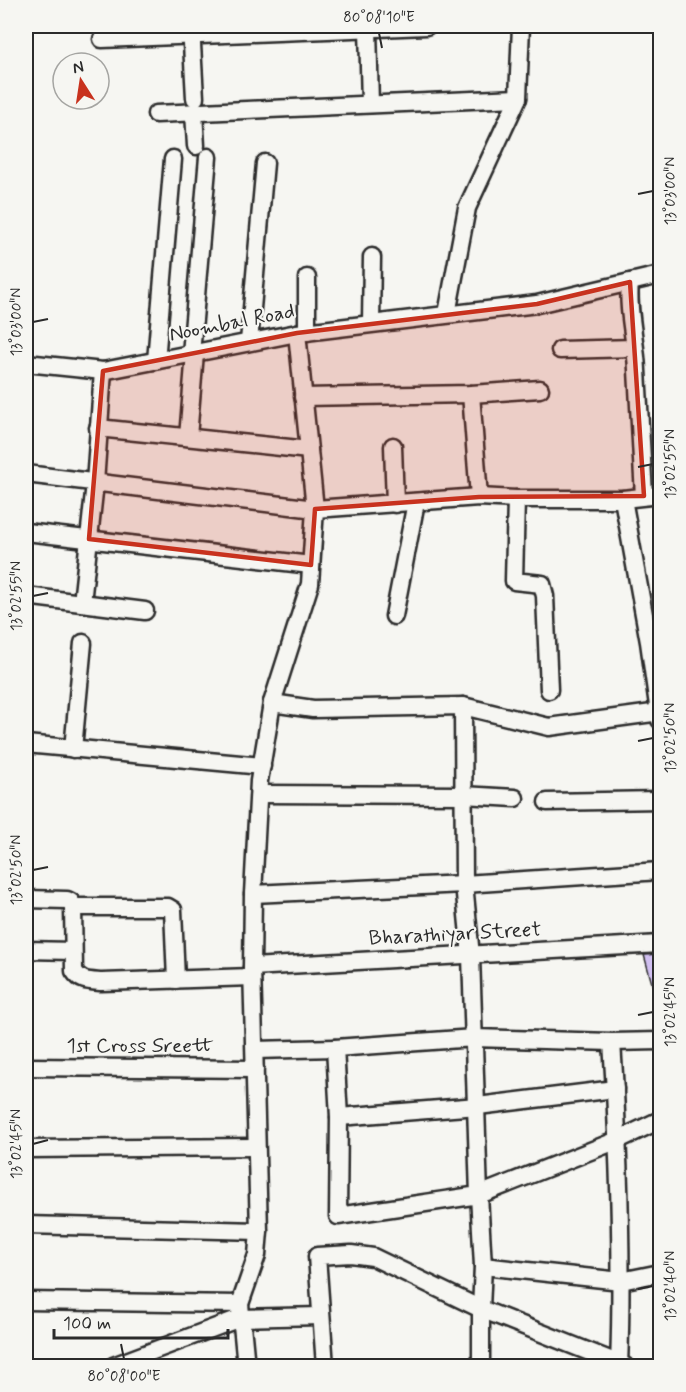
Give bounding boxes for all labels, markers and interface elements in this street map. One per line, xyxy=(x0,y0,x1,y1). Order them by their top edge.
text: 80°08'10"E xyxy=(343,8,415,28)
north arrow xyxy=(51,51,111,111)
text: N xyxy=(71,56,86,79)
text: 13°03'00"N xyxy=(661,157,681,225)
text: 13°03'00"N xyxy=(7,288,27,356)
street label: Noombal Road xyxy=(167,297,297,349)
text: 13°02'55"N xyxy=(661,429,681,499)
text: 13°02'55"N xyxy=(7,561,27,631)
text: 13°02'50"N xyxy=(661,703,681,773)
text: 13°02'50"N xyxy=(7,835,27,905)
street label: Bharathiyar Street xyxy=(368,915,542,953)
text: 13°02'45"N xyxy=(661,977,681,1047)
street label: 1st Cross Sreett xyxy=(67,1032,214,1060)
text: 13°02'45"N xyxy=(7,1109,27,1179)
text: 13°02'40"N xyxy=(661,1251,681,1321)
scale bar xyxy=(54,1302,228,1340)
text: 100 m xyxy=(63,1312,111,1336)
text: 80°08'00"E xyxy=(87,1367,161,1387)

